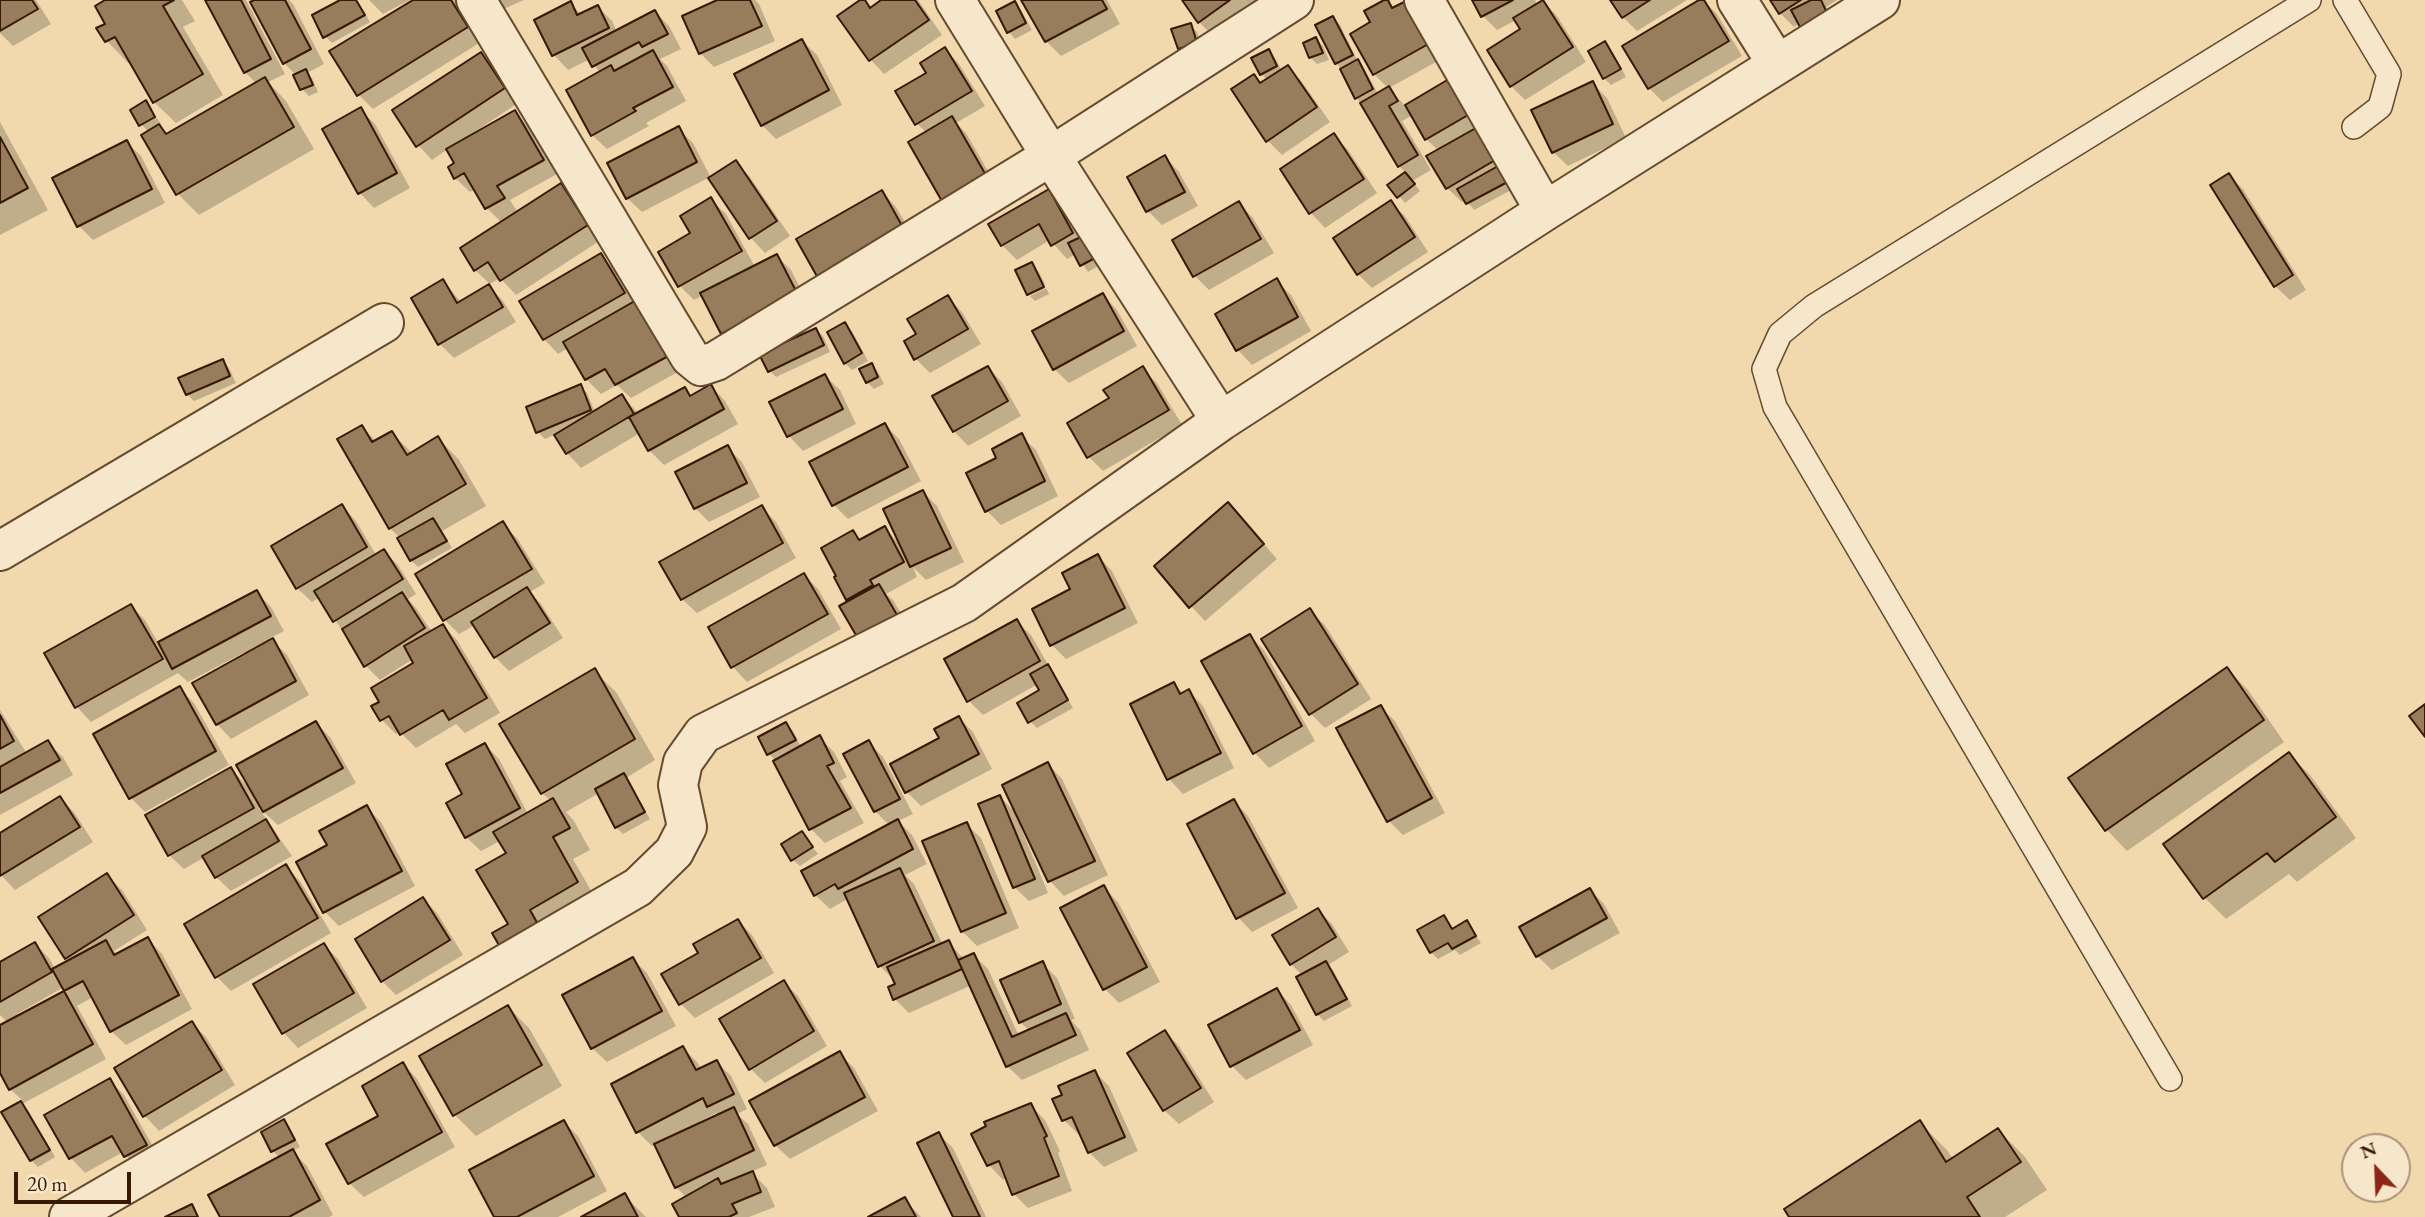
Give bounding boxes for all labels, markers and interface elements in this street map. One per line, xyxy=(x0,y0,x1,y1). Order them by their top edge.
north arrow xyxy=(2341,1133,2411,1203)
text: N xyxy=(2356,1136,2380,1165)
scale bar xyxy=(18,1158,135,1202)
text: 20 m xyxy=(27,1170,68,1197)

